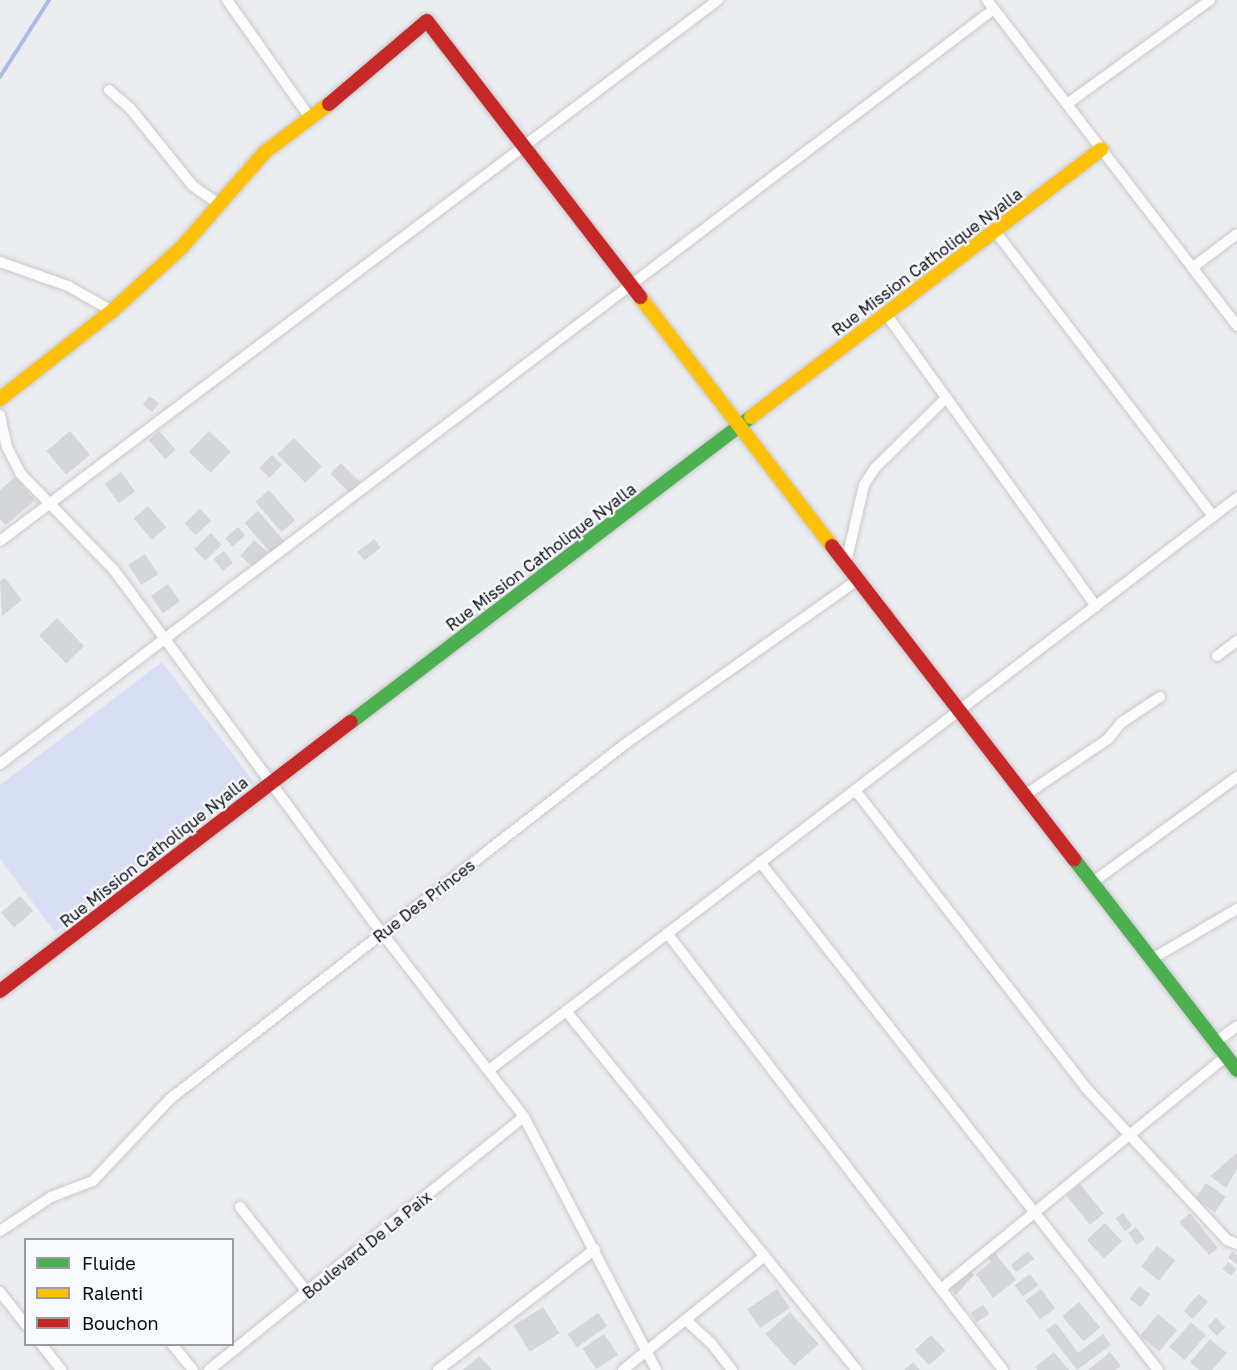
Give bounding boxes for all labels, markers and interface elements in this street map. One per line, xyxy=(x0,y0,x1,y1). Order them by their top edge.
street label: Rue Mission Catholique Nyalla xyxy=(828,184,1026,340)
street label: Rue Mission Catholique Nyalla xyxy=(442,479,640,635)
street label: Rue Mission Catholique Nyalla xyxy=(56,773,252,931)
street label: Rue Des Princes xyxy=(369,855,479,947)
street label: Boulevard De La Paix xyxy=(299,1187,435,1303)
legend xyxy=(24,1238,234,1346)
text: Fluide xyxy=(82,1252,136,1274)
text: Ralenti xyxy=(82,1282,143,1304)
text: Bouchon xyxy=(82,1312,159,1334)

